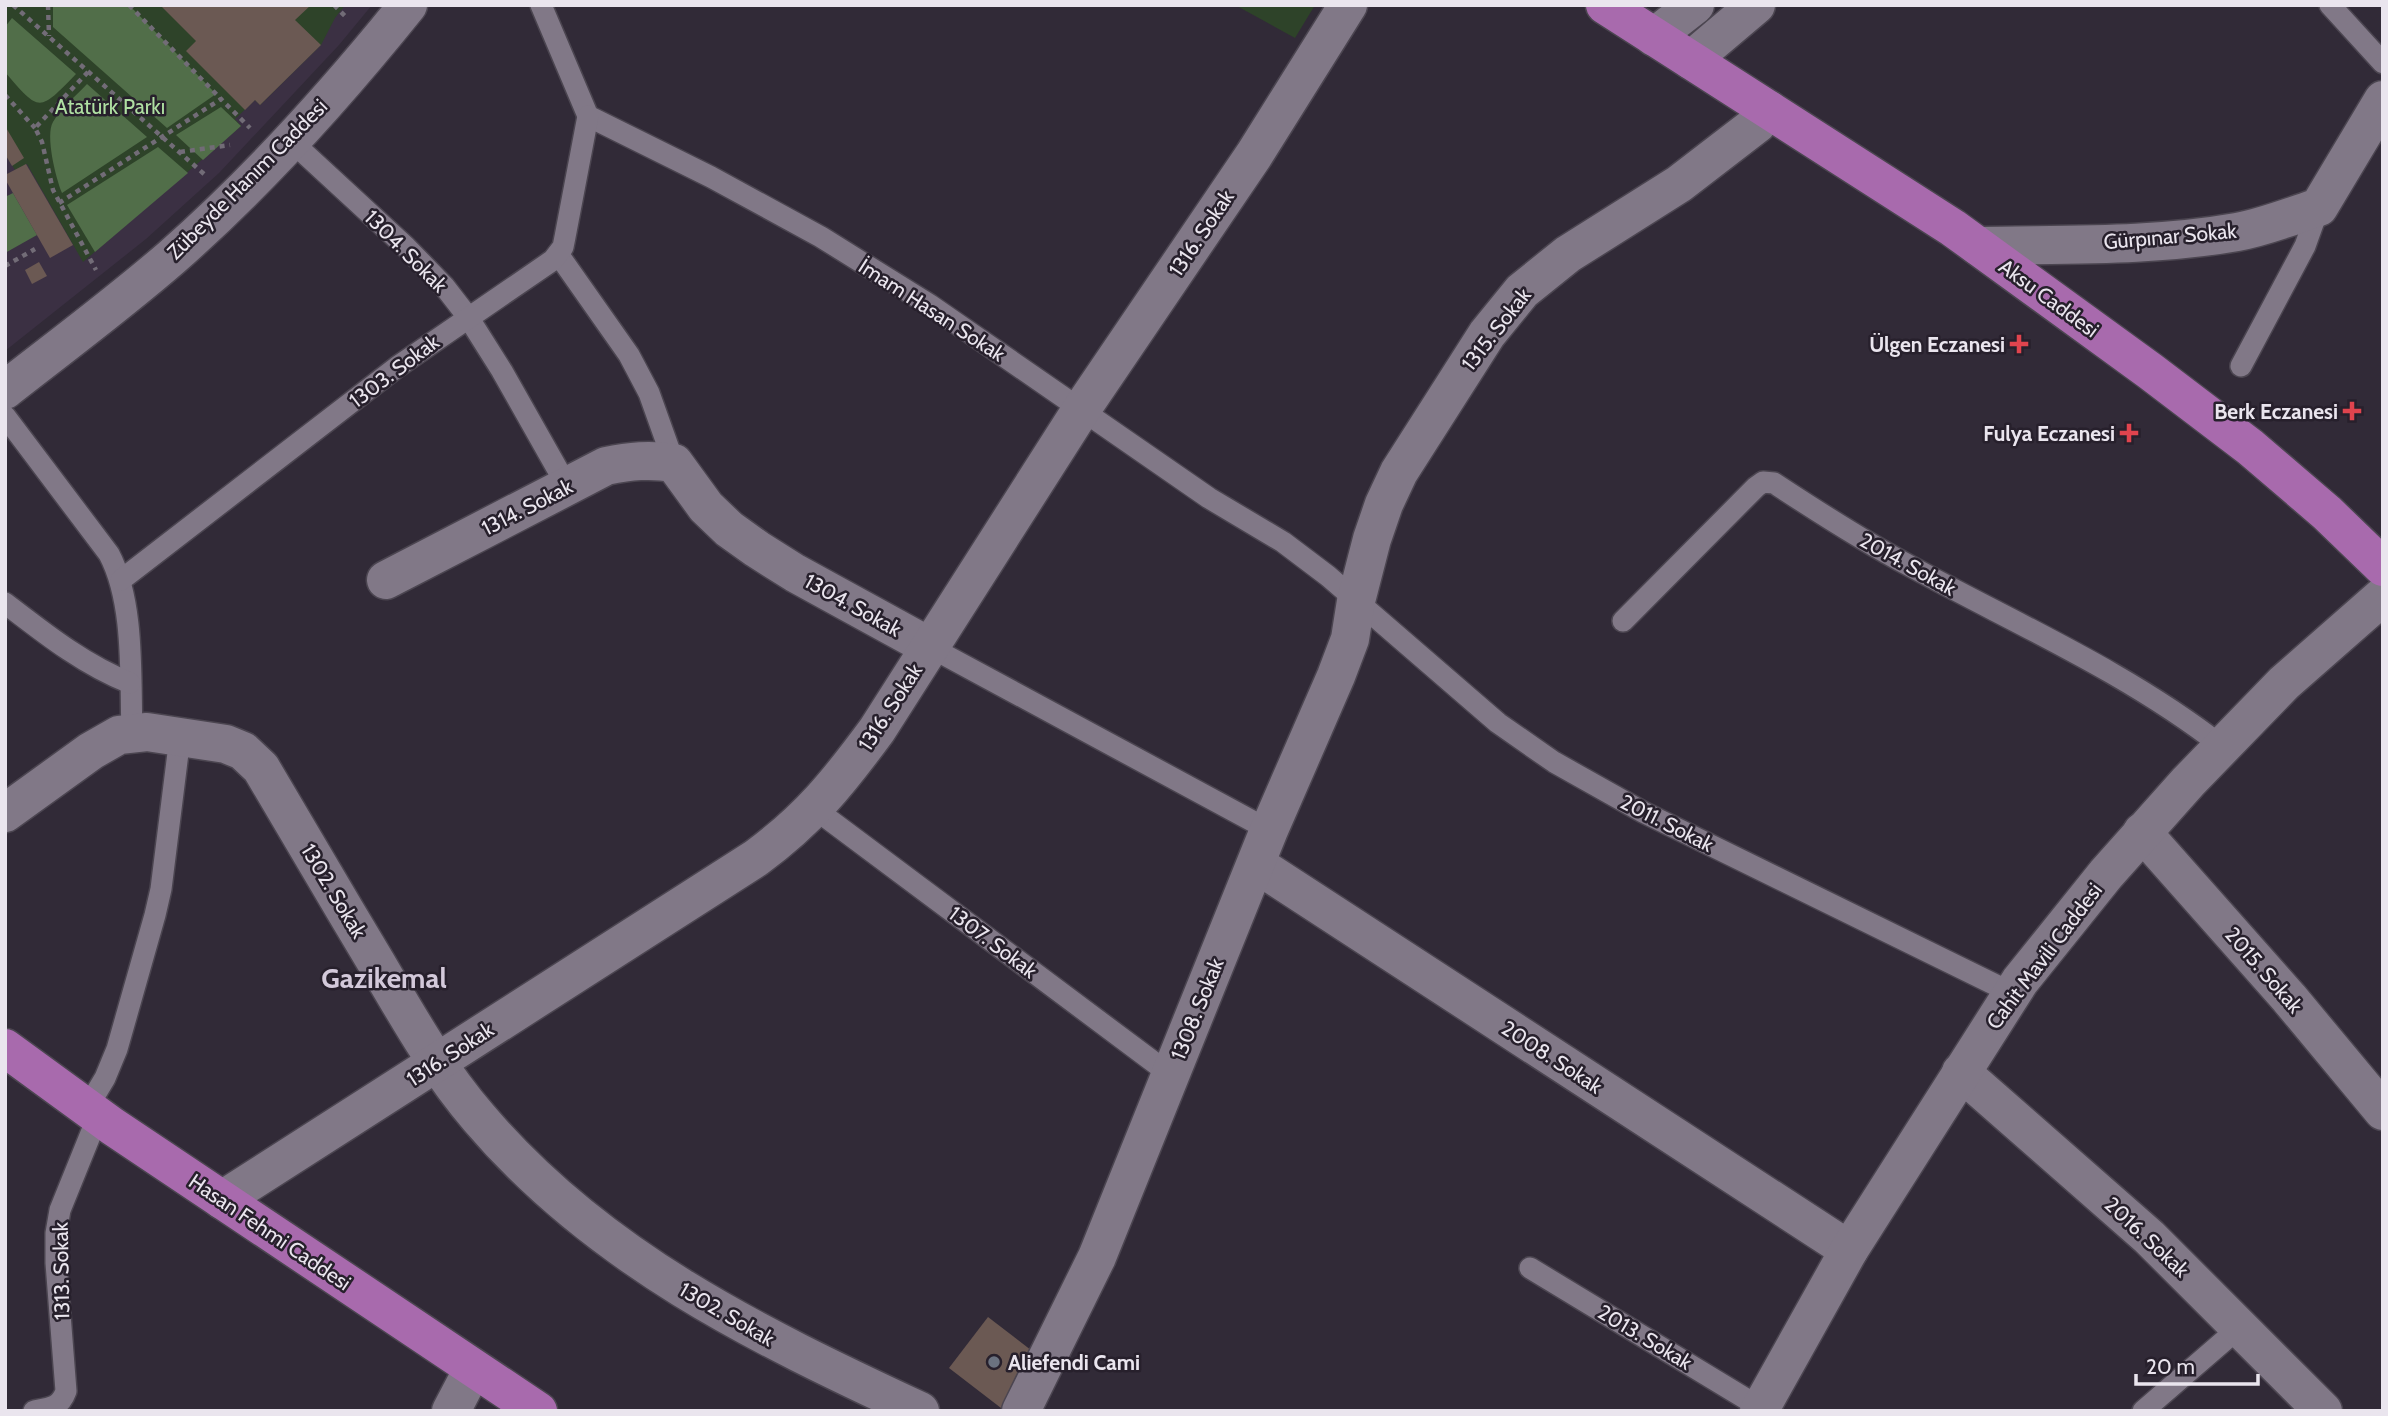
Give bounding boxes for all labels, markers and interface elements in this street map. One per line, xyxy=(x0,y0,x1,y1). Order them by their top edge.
park label: Atatürk Parkı xyxy=(55,94,165,119)
street label: Zübeyde Hanım Caddesi xyxy=(162,94,332,264)
street label: 1316. Sokak xyxy=(1163,185,1239,281)
street label: 1304. Sokak xyxy=(360,205,453,298)
street label: Gürpınar Sokak xyxy=(2102,218,2238,254)
street label: İmam Hasan Sokak xyxy=(854,253,1010,367)
street label: Aksu Caddesi xyxy=(1994,254,2104,342)
street label: 1315. Sokak xyxy=(1456,282,1536,375)
street label: 1303. Sokak xyxy=(344,329,444,413)
place label: Ülgen Eczanesi xyxy=(1869,332,2005,357)
marker: Ülgen Eczanesi xyxy=(2011,336,2027,352)
place label: Berk Eczanesi xyxy=(2214,399,2338,424)
marker: Berk Eczanesi xyxy=(2344,403,2360,419)
place label: Fulya Eczanesi xyxy=(1983,421,2115,446)
marker: Fulya Eczanesi xyxy=(2121,425,2137,441)
street label: 1314. Sokak xyxy=(477,473,577,541)
street label: 2014. Sokak xyxy=(1856,527,1961,601)
street label: 1304. Sokak xyxy=(800,568,906,642)
street label: 1316. Sokak xyxy=(853,658,928,755)
street label: 2011. Sokak xyxy=(1616,789,1718,857)
street label: 1302. Sokak xyxy=(296,839,372,943)
street label: Cahit Mavili Caddesi xyxy=(1981,878,2107,1034)
street label: 1307. Sokak xyxy=(944,901,1043,984)
street label: 2015. Sokak xyxy=(2220,922,2308,1018)
street label: 1308. Sokak xyxy=(1165,954,1229,1063)
district label: Gazikemal xyxy=(321,961,447,995)
street label: 2008. Sokak xyxy=(1497,1015,1607,1099)
street label: 1316. Sokak xyxy=(402,1016,499,1091)
street label: Hasan Fehmi Caddesi xyxy=(184,1169,356,1295)
street label: 2016. Sokak xyxy=(2100,1192,2195,1283)
street label: 1313. Sokak xyxy=(48,1221,74,1320)
street label: 1302. Sokak xyxy=(675,1277,779,1352)
street label: 2013. Sokak xyxy=(1593,1299,1697,1375)
scale bar xyxy=(2136,1342,2258,1386)
place label: Aliefendi Cami xyxy=(1008,1350,1140,1375)
marker: Aliefendi Cami xyxy=(986,1354,1002,1370)
text: 20 m xyxy=(2146,1354,2195,1379)

